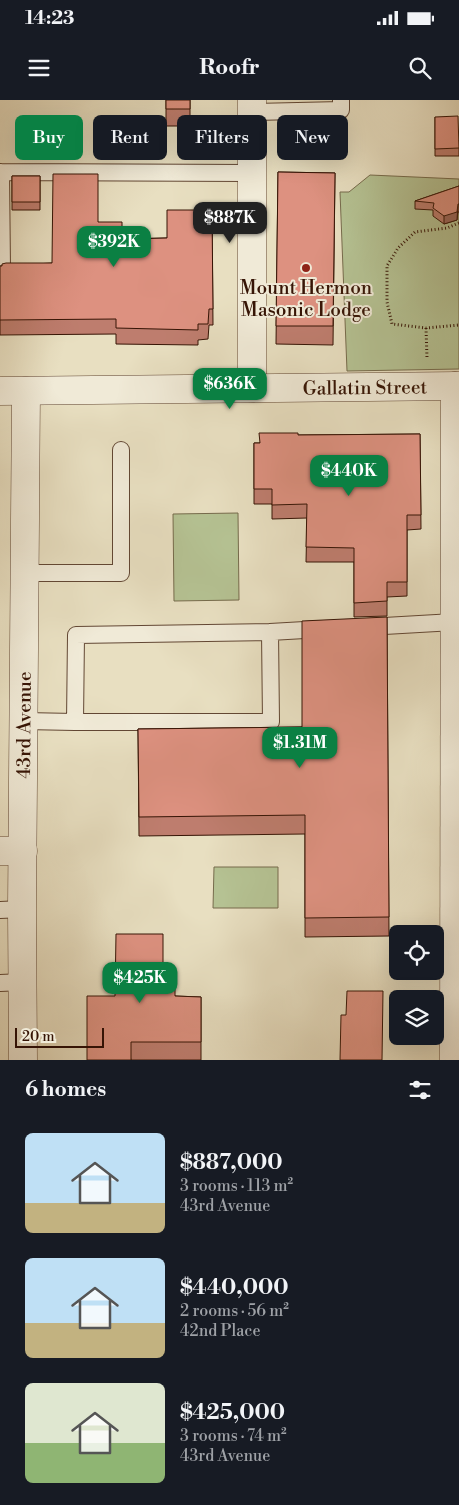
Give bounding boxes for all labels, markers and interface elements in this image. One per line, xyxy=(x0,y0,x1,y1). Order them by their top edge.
text: 14:23 xyxy=(25,6,75,30)
icon: menu xyxy=(25,54,53,82)
text: Roofr xyxy=(199,54,260,81)
icon: search xyxy=(406,54,434,82)
chip: Buy xyxy=(15,115,83,160)
chip: Rent xyxy=(93,115,167,160)
chip: Filters xyxy=(177,115,267,160)
chip: New xyxy=(277,115,348,160)
pin: $887K xyxy=(195,202,265,244)
text: $887K xyxy=(204,208,256,228)
pin: $392K xyxy=(79,226,149,268)
text: $392K xyxy=(88,232,140,252)
marker: Mount Hermon Masonic Lodge xyxy=(300,262,312,274)
place label: Mount Hermon Masonic Lodge xyxy=(240,276,372,322)
pin: $636K xyxy=(195,368,265,410)
text: $636K xyxy=(204,374,256,394)
street label: Gallatin Street xyxy=(303,375,428,401)
pin: $440K xyxy=(314,454,384,497)
text: $440K xyxy=(321,461,377,481)
street label: 43rd Avenue xyxy=(12,671,37,779)
pin: $1.31M xyxy=(259,726,341,769)
text: $1.31M xyxy=(273,733,327,753)
map controls xyxy=(389,925,444,1045)
button: locate xyxy=(389,925,444,980)
pin: $425K xyxy=(105,962,175,1004)
text: $425K xyxy=(113,968,167,988)
button: layers xyxy=(389,990,444,1045)
scale bar xyxy=(15,1025,104,1048)
text: 20 m xyxy=(22,1028,54,1046)
icon: filters xyxy=(406,1076,434,1104)
text: 6 homes xyxy=(25,1077,106,1103)
text: $887,000 xyxy=(180,1150,282,1176)
icon: home xyxy=(65,1153,125,1213)
text: 3 rooms · 113 m² xyxy=(180,1176,293,1196)
text: 43rd Avenue xyxy=(180,1196,270,1216)
text: $440,000 xyxy=(180,1275,289,1301)
icon: home xyxy=(65,1278,125,1338)
text: 2 rooms · 56 m² xyxy=(180,1301,289,1321)
text: 42nd Place xyxy=(180,1321,261,1341)
text: $425,000 xyxy=(180,1400,285,1426)
icon: home xyxy=(65,1403,125,1463)
text: 3 rooms · 74 m² xyxy=(180,1426,287,1446)
text: 43rd Avenue xyxy=(180,1446,270,1466)

